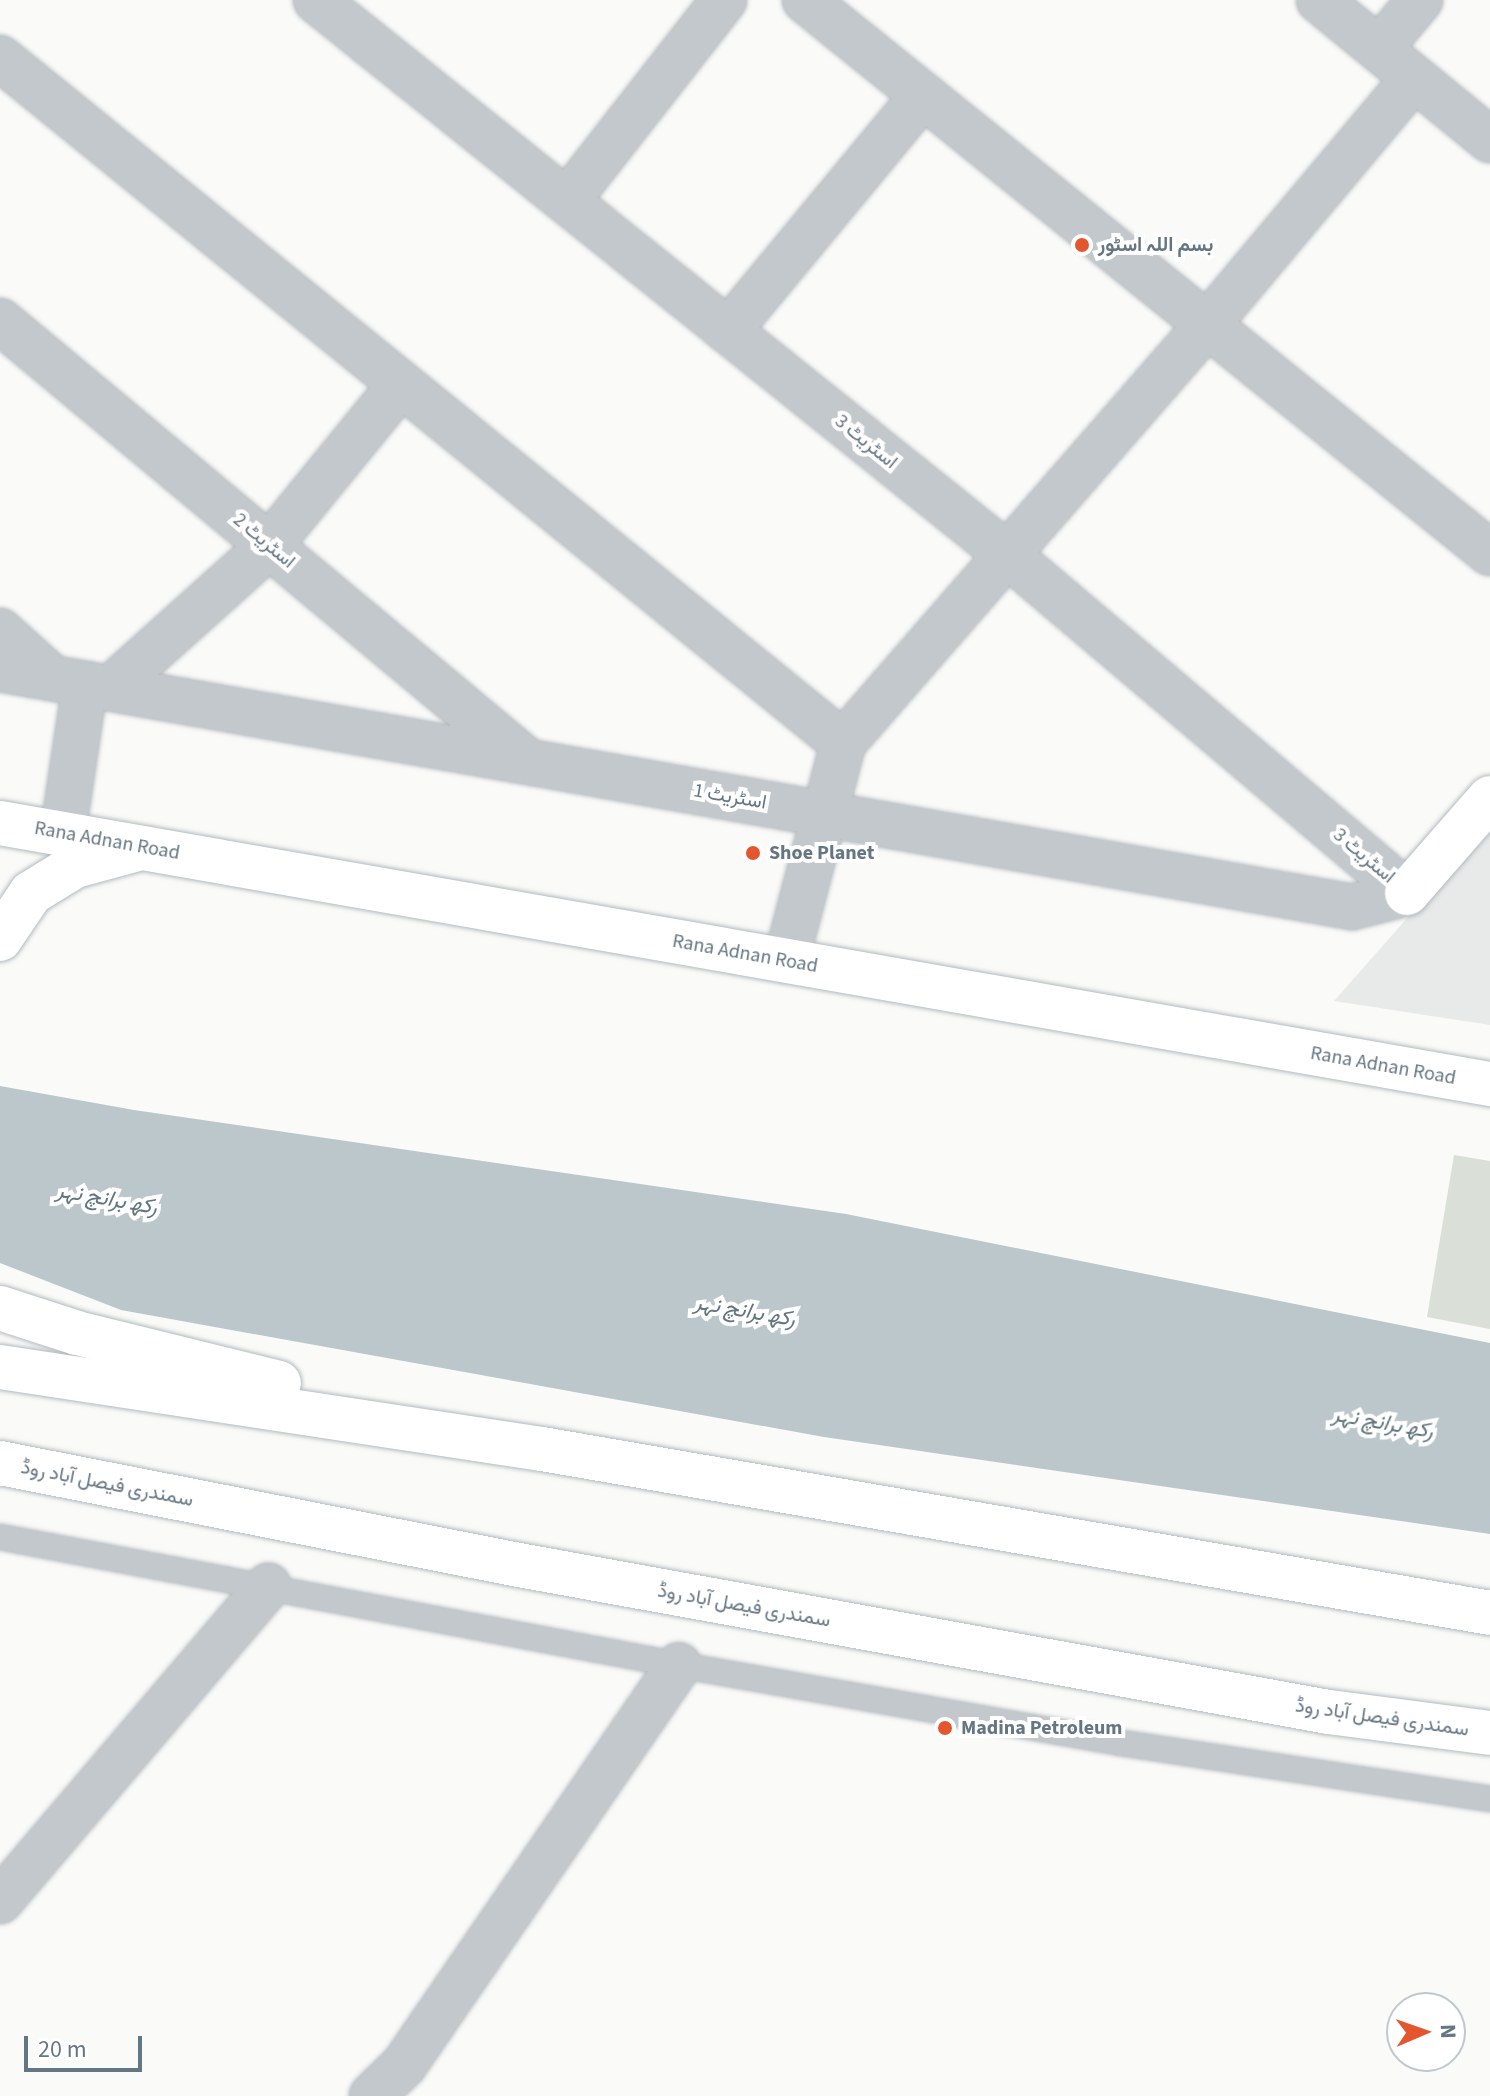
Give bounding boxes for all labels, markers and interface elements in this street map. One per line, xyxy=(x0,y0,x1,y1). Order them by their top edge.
place label: بسم اللہ اسٹور xyxy=(1098,233,1213,257)
marker: بسم اللہ اسٹور xyxy=(1073,236,1091,254)
street label: اسٹریٹ 3 xyxy=(830,410,902,474)
street label: اسٹریٹ 2 xyxy=(228,508,300,574)
street label: اسٹریٹ 1 xyxy=(692,779,768,815)
street label: Rana Adnan Road xyxy=(32,816,182,866)
street label: اسٹریٹ 3 xyxy=(1328,823,1400,889)
place label: Shoe Planet xyxy=(769,841,874,865)
marker: Shoe Planet xyxy=(744,844,762,862)
street label: Rana Adnan Road xyxy=(670,929,820,979)
street label: Rana Adnan Road xyxy=(1308,1041,1458,1091)
water label: رکھ برانچ نہر xyxy=(54,1177,160,1221)
water label: رکھ برانچ نہر xyxy=(692,1289,798,1333)
water label: رکھ برانچ نہر xyxy=(1330,1401,1436,1445)
street label: سمندری فیصل آباد روڈ xyxy=(19,1456,195,1512)
street label: سمندری فیصل آباد روڈ xyxy=(656,1579,832,1633)
street label: سمندری فیصل آباد روڈ xyxy=(1294,1694,1470,1742)
place label: Madina Petroleum xyxy=(961,1716,1122,1740)
marker: Madina Petroleum xyxy=(936,1719,954,1737)
north arrow xyxy=(1386,1992,1466,2072)
scale bar xyxy=(28,2020,146,2070)
text: N xyxy=(1432,2023,1464,2039)
text: 20 m xyxy=(38,2032,87,2067)

